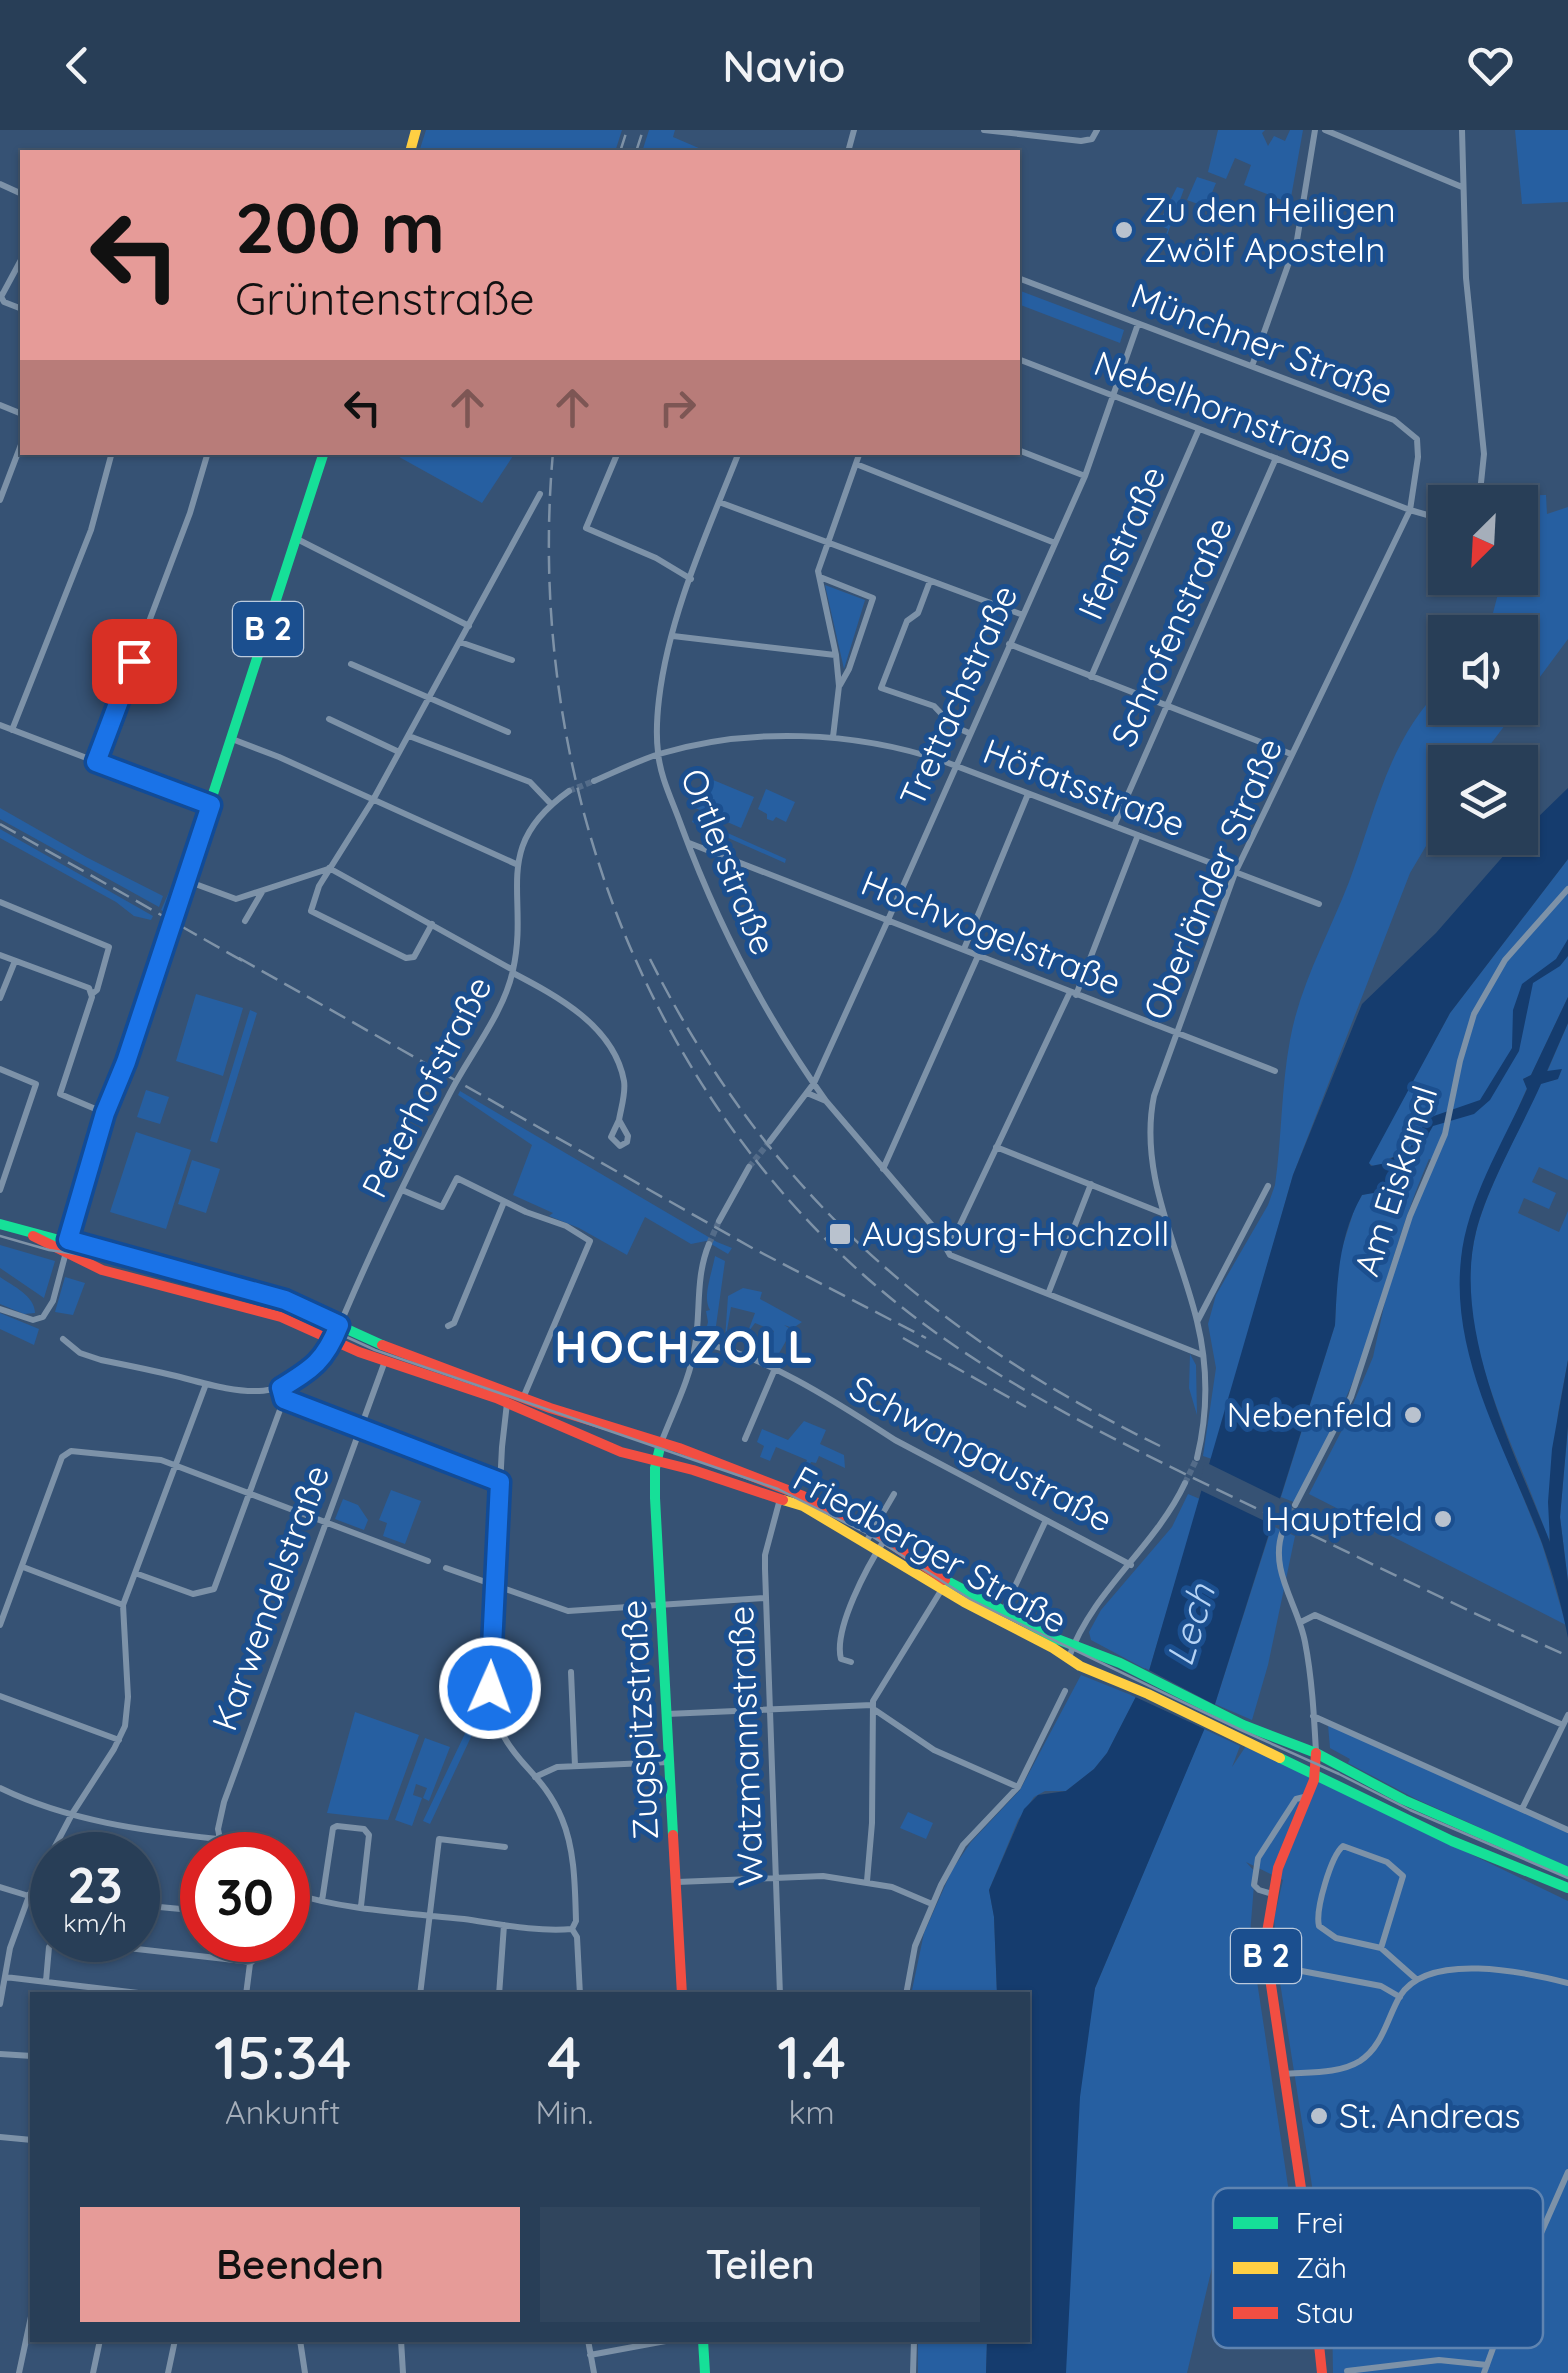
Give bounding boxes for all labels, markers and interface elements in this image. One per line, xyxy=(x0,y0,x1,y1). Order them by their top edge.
text: Navio xyxy=(722,37,846,93)
icon: back xyxy=(50,38,105,93)
icon: heart xyxy=(1463,38,1518,93)
text: 200 m xyxy=(235,183,445,271)
place label: Zu den Heiligen Zwölf Aposteln xyxy=(1144,187,1396,271)
icon: left xyxy=(70,190,200,320)
marker: Zu den Heiligen Zwölf Aposteln xyxy=(1113,219,1135,241)
text: Grüntenstraße xyxy=(235,270,535,326)
street label: Münchner Straße xyxy=(1125,273,1400,413)
street label: Nebelhornstraße xyxy=(1088,341,1358,479)
icon: left xyxy=(335,380,390,435)
icon: ahead xyxy=(440,380,495,435)
icon: ahead xyxy=(545,380,600,435)
icon: right xyxy=(650,380,705,435)
street label: Ifenstraße xyxy=(1068,459,1174,626)
north arrow xyxy=(1428,485,1538,595)
map controls xyxy=(1428,485,1538,855)
street label: Schrofenstraße xyxy=(1101,510,1241,753)
street label: Trettachstraße xyxy=(890,578,1027,813)
road number: B 2 xyxy=(233,602,303,656)
button: sound xyxy=(1428,615,1538,725)
pin xyxy=(92,619,177,704)
icon: arrive xyxy=(107,634,162,689)
street label: Höfatsstraße xyxy=(977,728,1192,846)
street label: Oberländer Straße xyxy=(1133,731,1291,1026)
button: layers xyxy=(1428,745,1538,855)
street label: Ortlerstraße xyxy=(672,762,786,961)
street label: Hochvogelstraße xyxy=(855,860,1128,1004)
street label: Peterhofstraße xyxy=(351,969,501,1205)
street label: Am Eiskanal xyxy=(1344,1080,1446,1281)
place label: Augsburg-Hochzoll xyxy=(862,1211,1169,1255)
marker: Augsburg-Hochzoll xyxy=(827,1221,853,1247)
district label: HOCHZOLL xyxy=(555,1318,815,1374)
street label: Schwangaustraße xyxy=(842,1365,1121,1541)
place label: Nebenfeld xyxy=(1227,1392,1393,1436)
marker: Nebenfeld xyxy=(1402,1404,1424,1426)
street label: Friedberger Straße xyxy=(786,1456,1075,1643)
street label: Karwendelstraße xyxy=(202,1459,338,1736)
place label: Hauptfeld xyxy=(1265,1496,1423,1540)
marker: Hauptfeld xyxy=(1432,1508,1454,1530)
water label: Lech xyxy=(1155,1577,1226,1671)
street label: Zugspitzstraße xyxy=(611,1599,667,1841)
street label: Watzmannstraße xyxy=(718,1605,772,1887)
position arrow xyxy=(438,1636,542,1740)
speed limit sign: 30 xyxy=(180,1832,310,1962)
text: 23 xyxy=(67,1853,123,1916)
text: km/h xyxy=(63,1907,127,1938)
road number: B 2 xyxy=(1231,1929,1301,1983)
text: 15:34 xyxy=(214,2019,352,2094)
text: 4 xyxy=(547,2019,581,2094)
text: 1.4 xyxy=(777,2019,846,2094)
text: Ankunft xyxy=(225,2092,340,2132)
text: Min. xyxy=(536,2092,593,2132)
text: km xyxy=(788,2092,835,2132)
place label: St. Andreas xyxy=(1339,2093,1521,2137)
marker: St. Andreas xyxy=(1308,2105,1330,2127)
legend xyxy=(1213,2188,1543,2348)
text: Frei xyxy=(1296,2205,1344,2240)
button: Beenden xyxy=(80,2207,520,2322)
button: Teilen xyxy=(540,2207,980,2322)
text: Zäh xyxy=(1296,2250,1347,2285)
text: Stau xyxy=(1296,2295,1354,2330)

